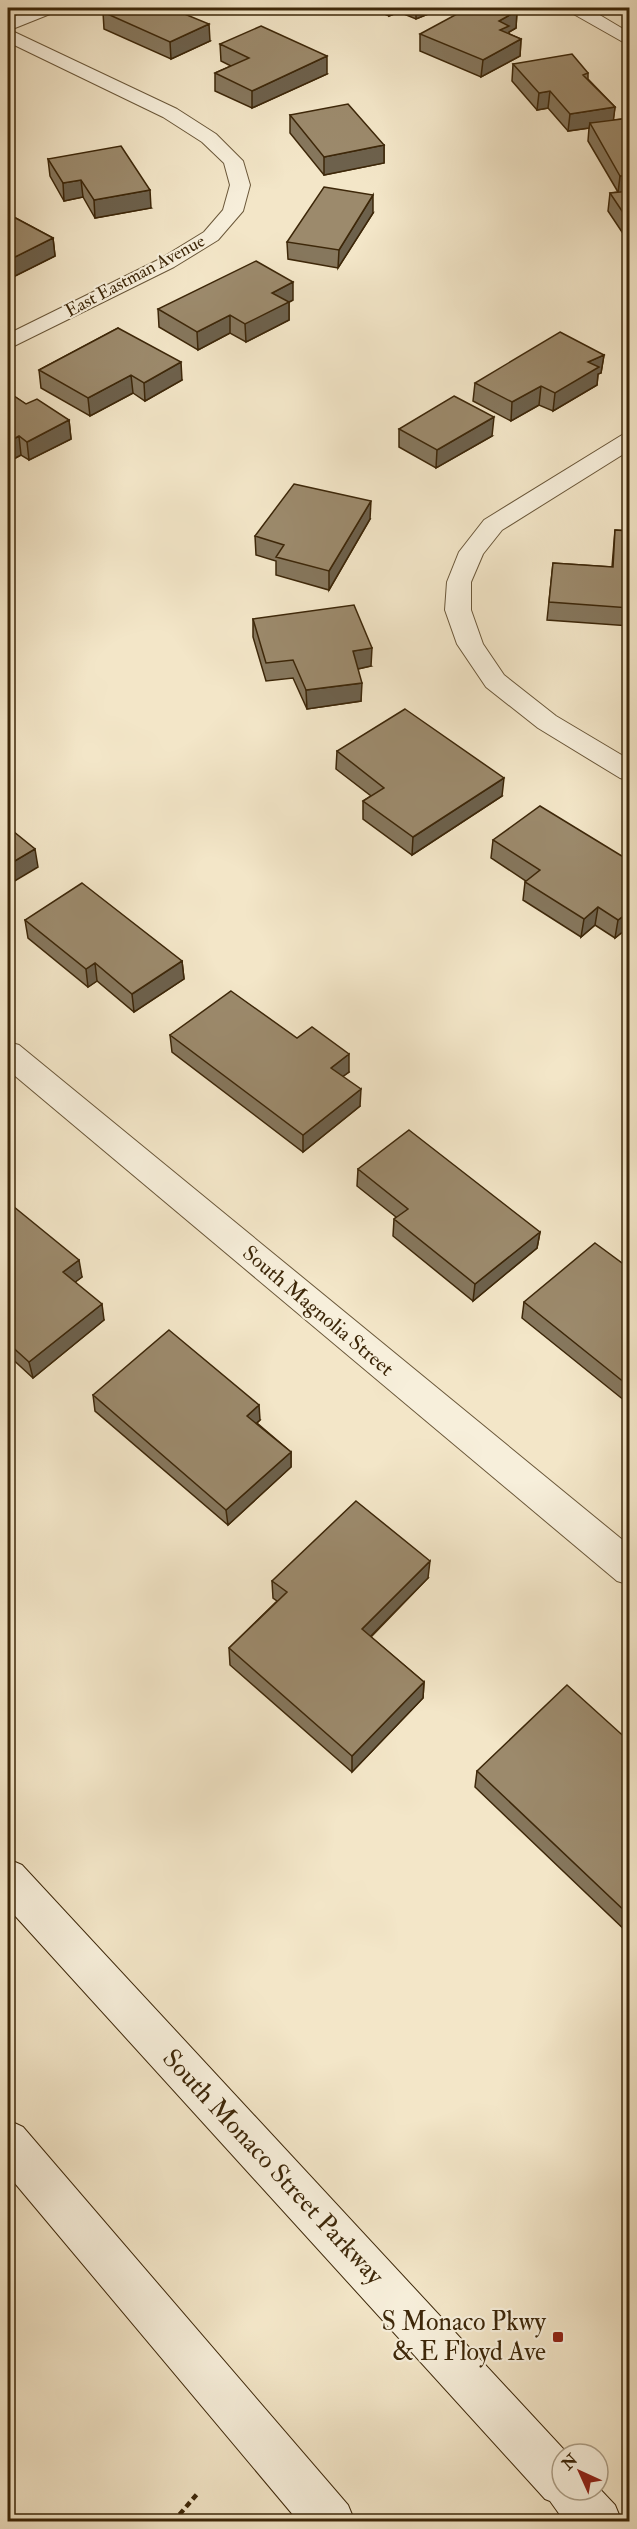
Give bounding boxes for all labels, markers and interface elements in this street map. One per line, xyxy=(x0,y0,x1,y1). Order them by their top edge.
street label: East Eastman Avenue xyxy=(61,229,209,323)
street label: South Magnolia Street xyxy=(237,1240,399,1382)
street label: South Monaco Street Parkway xyxy=(155,2043,391,2292)
place label: S Monaco Pkwy & E Floyd Ave xyxy=(382,2306,547,2368)
marker: S Monaco Pkwy & E Floyd Ave xyxy=(551,2330,565,2344)
north arrow xyxy=(550,2442,610,2502)
text: N xyxy=(557,2449,583,2475)

